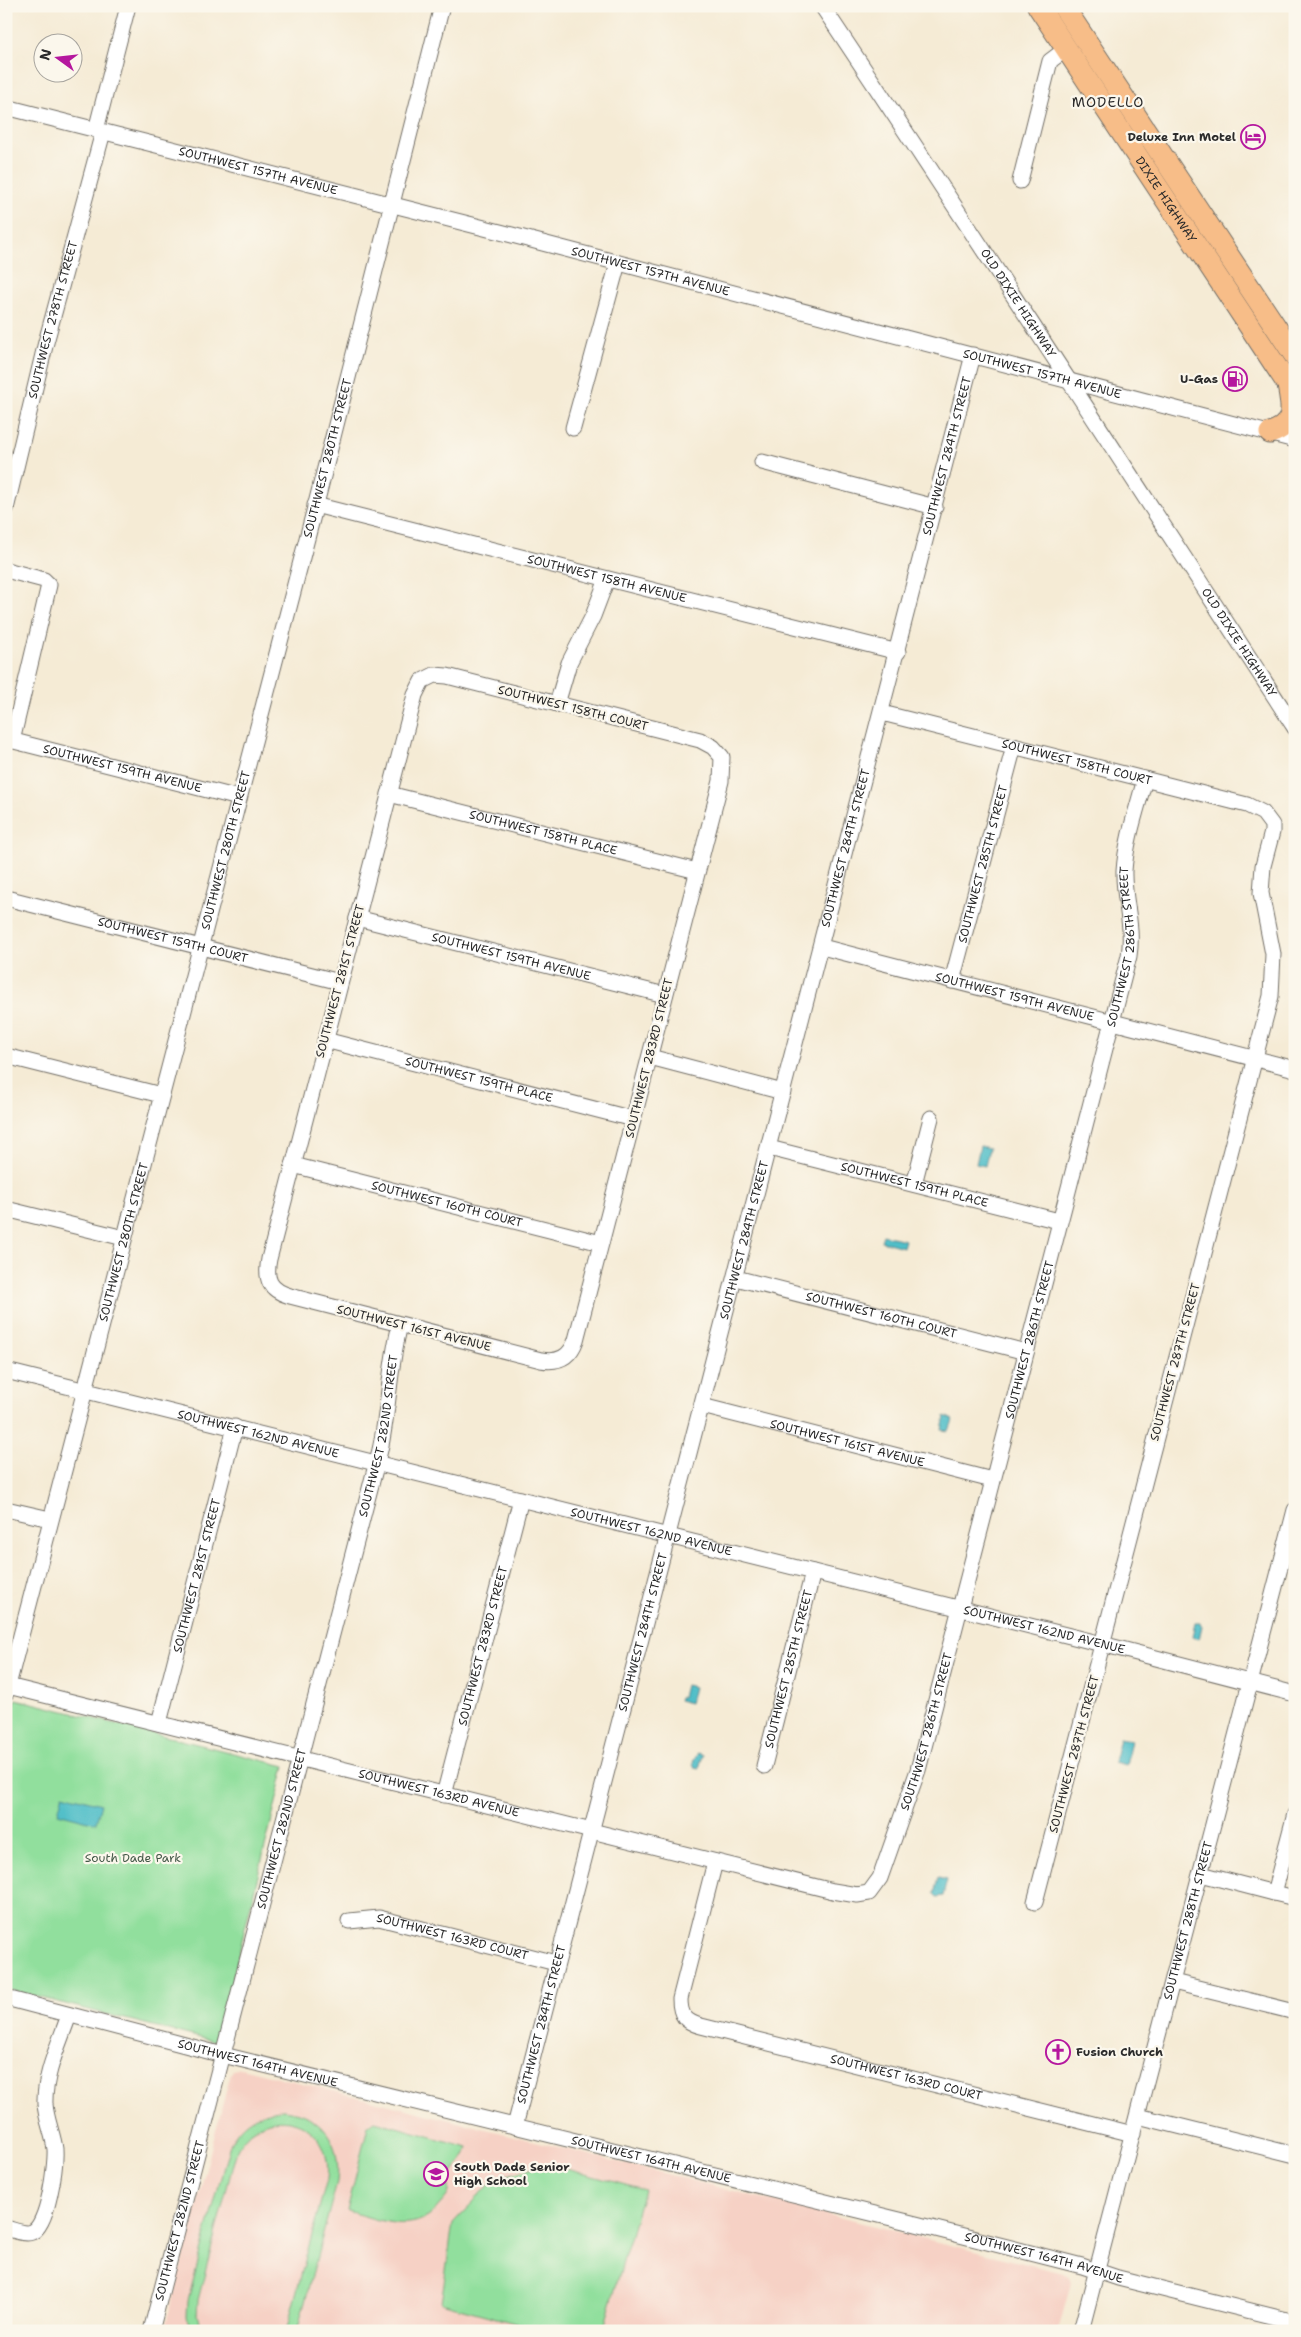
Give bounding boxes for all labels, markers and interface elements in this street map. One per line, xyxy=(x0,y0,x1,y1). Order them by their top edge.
north arrow xyxy=(32,32,82,82)
text: N xyxy=(35,47,56,62)
district label: MODELLO xyxy=(1072,93,1144,111)
hotel icon: Deluxe Inn Motel xyxy=(1240,124,1266,150)
place label: Deluxe Inn Motel xyxy=(1127,129,1236,145)
street label: SOUTHWEST 157TH AVENUE xyxy=(177,143,339,199)
street label: DIXIE HIGHWAY xyxy=(1132,153,1201,246)
street label: SOUTHWEST 278TH STREET xyxy=(25,238,81,400)
street label: SOUTHWEST 157TH AVENUE xyxy=(569,243,731,300)
street label: OLD DIXIE HIGHWAY xyxy=(977,245,1060,361)
street label: SOUTHWEST 157TH AVENUE xyxy=(961,345,1123,402)
fuel station icon: U-Gas xyxy=(1222,366,1248,392)
place label: U-Gas xyxy=(1180,371,1218,387)
street label: SOUTHWEST 284TH STREET xyxy=(919,374,975,537)
street label: SOUTHWEST 280TH STREET xyxy=(299,376,356,539)
street label: SOUTHWEST 158TH AVENUE xyxy=(526,551,688,606)
street label: OLD DIXIE HIGHWAY xyxy=(1198,585,1281,701)
street label: SOUTHWEST 158TH COURT xyxy=(496,682,650,735)
street label: SOUTHWEST 158TH COURT xyxy=(1000,735,1154,789)
street label: SOUTHWEST 159TH AVENUE xyxy=(41,741,203,796)
street label: SOUTHWEST 284TH STREET xyxy=(817,766,874,929)
street label: SOUTHWEST 280TH STREET xyxy=(197,768,254,931)
street label: SOUTHWEST 285TH STREET xyxy=(954,783,1012,945)
street label: SOUTHWEST 158TH PLACE xyxy=(468,806,619,859)
street label: SOUTHWEST 286TH STREET xyxy=(1103,865,1138,1029)
street label: SOUTHWEST 281ST STREET xyxy=(312,902,368,1060)
street label: SOUTHWEST 159TH COURT xyxy=(96,913,250,967)
street label: SOUTHWEST 159TH AVENUE xyxy=(430,929,592,984)
street label: SOUTHWEST 159TH AVENUE xyxy=(934,969,1096,1025)
street label: SOUTHWEST 283RD STREET xyxy=(621,976,677,1140)
street label: SOUTHWEST 159TH PLACE xyxy=(404,1053,554,1106)
street label: SOUTHWEST 159TH PLACE xyxy=(839,1158,990,1211)
street label: SOUTHWEST 284TH STREET xyxy=(716,1159,772,1321)
street label: SOUTHWEST 280TH STREET xyxy=(95,1160,152,1323)
street label: SOUTHWEST 160TH COURT xyxy=(370,1177,525,1231)
street label: SOUTHWEST 286TH STREET xyxy=(1001,1258,1058,1421)
street label: SOUTHWEST 287TH STREET xyxy=(1146,1281,1204,1443)
street label: SOUTHWEST 160TH COURT xyxy=(804,1288,959,1342)
street label: SOUTHWEST 161ST AVENUE xyxy=(335,1301,493,1355)
street label: SOUTHWEST 282ND STREET xyxy=(355,1353,402,1519)
street label: SOUTHWEST 162ND AVENUE xyxy=(176,1406,341,1462)
street label: SOUTHWEST 161ST AVENUE xyxy=(768,1416,926,1471)
street label: SOUTHWEST 281ST STREET xyxy=(169,1496,224,1655)
street label: SOUTHWEST 162ND AVENUE xyxy=(569,1504,734,1560)
street label: SOUTHWEST 284TH STREET xyxy=(615,1551,671,1713)
street label: SOUTHWEST 283RD STREET xyxy=(454,1564,511,1728)
street label: SOUTHWEST 285TH STREET xyxy=(761,1588,816,1750)
street label: SOUTHWEST 162ND AVENUE xyxy=(962,1602,1127,1658)
street label: SOUTHWEST 286TH STREET xyxy=(896,1650,956,1812)
street label: SOUTHWEST 287TH STREET xyxy=(1045,1673,1103,1835)
street label: SOUTHWEST 282ND STREET xyxy=(253,1746,310,1911)
street label: SOUTHWEST 163RD AVENUE xyxy=(357,1765,521,1821)
street label: SOUTHWEST 288TH STREET xyxy=(1160,1839,1216,2002)
park label: South Dade Park xyxy=(85,1850,181,1866)
street label: SOUTHWEST 163RD COURT xyxy=(375,1910,531,1964)
street label: SOUTHWEST 284TH STREET xyxy=(513,1943,570,2105)
street label: SOUTHWEST 164TH AVENUE xyxy=(176,2035,339,2091)
church icon: Fusion Church xyxy=(1045,2039,1071,2065)
place label: Fusion Church xyxy=(1076,2044,1163,2060)
street label: SOUTHWEST 163RD COURT xyxy=(829,2051,985,2104)
street label: SOUTHWEST 164TH AVENUE xyxy=(569,2132,733,2187)
street label: SOUTHWEST 282ND STREET xyxy=(151,2138,208,2303)
place label: South Dade Senior High School xyxy=(454,2159,570,2189)
school or university icon: South Dade Senior High School xyxy=(423,2161,449,2187)
street label: SOUTHWEST 164TH AVENUE xyxy=(963,2229,1125,2287)

